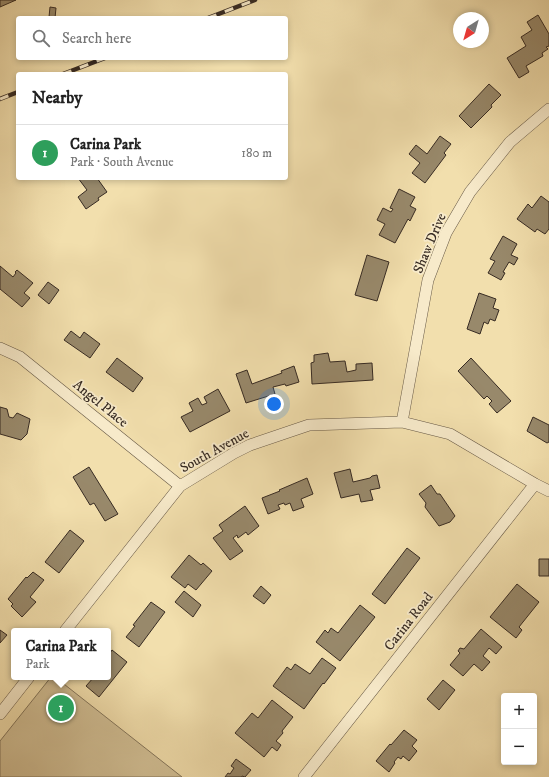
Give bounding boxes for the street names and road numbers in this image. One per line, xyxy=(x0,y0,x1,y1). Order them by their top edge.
street label: Shaw Drive xyxy=(409,210,451,276)
street label: Angel Place xyxy=(69,376,132,432)
street label: South Avenue xyxy=(177,424,252,477)
street label: Carina Road xyxy=(380,589,437,654)

